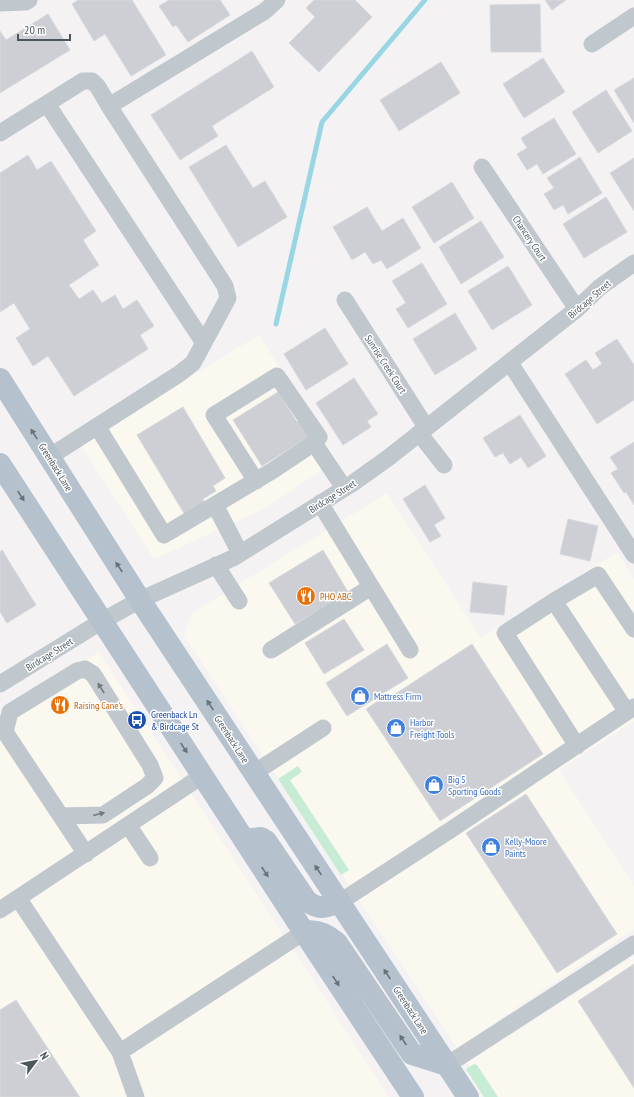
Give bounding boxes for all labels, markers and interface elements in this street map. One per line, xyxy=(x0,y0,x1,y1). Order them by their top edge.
scale bar xyxy=(18,16,70,42)
text: 20 m xyxy=(24,22,45,37)
street label: Chancery Court xyxy=(510,213,550,264)
street label: Birdcage Street xyxy=(565,277,614,322)
street label: Sunrise Creek Court xyxy=(362,332,410,396)
one-way arrow xyxy=(31,428,38,440)
street label: Greenback Lane xyxy=(36,441,76,494)
street label: Birdcage Street xyxy=(306,477,358,516)
one-way arrow xyxy=(17,491,25,501)
one-way arrow xyxy=(115,562,123,572)
restaurant icon: PHO ABC xyxy=(295,585,317,607)
place label: PHO ABC xyxy=(320,590,352,603)
street label: Birdcage Street xyxy=(23,635,75,674)
one-way arrow xyxy=(98,682,105,694)
shop icon: Mattress Firm xyxy=(349,685,371,707)
place label: Mattress Firm xyxy=(374,690,421,703)
restaurant icon: Raising Cane's xyxy=(49,694,71,716)
place label: Raising Cane's xyxy=(74,699,123,712)
one-way arrow xyxy=(206,699,213,711)
place label: Greenback Ln & Birdcage St xyxy=(151,708,199,733)
bus stop icon: Greenback Ln & Birdcage St xyxy=(126,709,148,731)
street label: Greenback Lane xyxy=(211,713,252,766)
place label: Harbor Freight Tools xyxy=(410,716,455,741)
shop icon: Harbor Freight Tools xyxy=(385,717,407,739)
one-way arrow xyxy=(180,743,188,753)
place label: Big 5 Sporting Goods xyxy=(448,773,502,798)
shop icon: Big 5 Sporting Goods xyxy=(423,774,445,796)
one-way arrow xyxy=(93,811,106,817)
place label: Kelly-Moore Paints xyxy=(505,835,547,860)
shop icon: Kelly-Moore Paints xyxy=(480,836,502,858)
one-way arrow xyxy=(314,864,322,875)
one-way arrow xyxy=(261,867,269,877)
one-way arrow xyxy=(383,969,391,979)
one-way arrow xyxy=(332,976,340,986)
street label: Greenback Lane xyxy=(390,984,431,1037)
one-way arrow xyxy=(399,1035,407,1046)
north arrow xyxy=(16,1041,56,1081)
text: N xyxy=(37,1049,52,1062)

